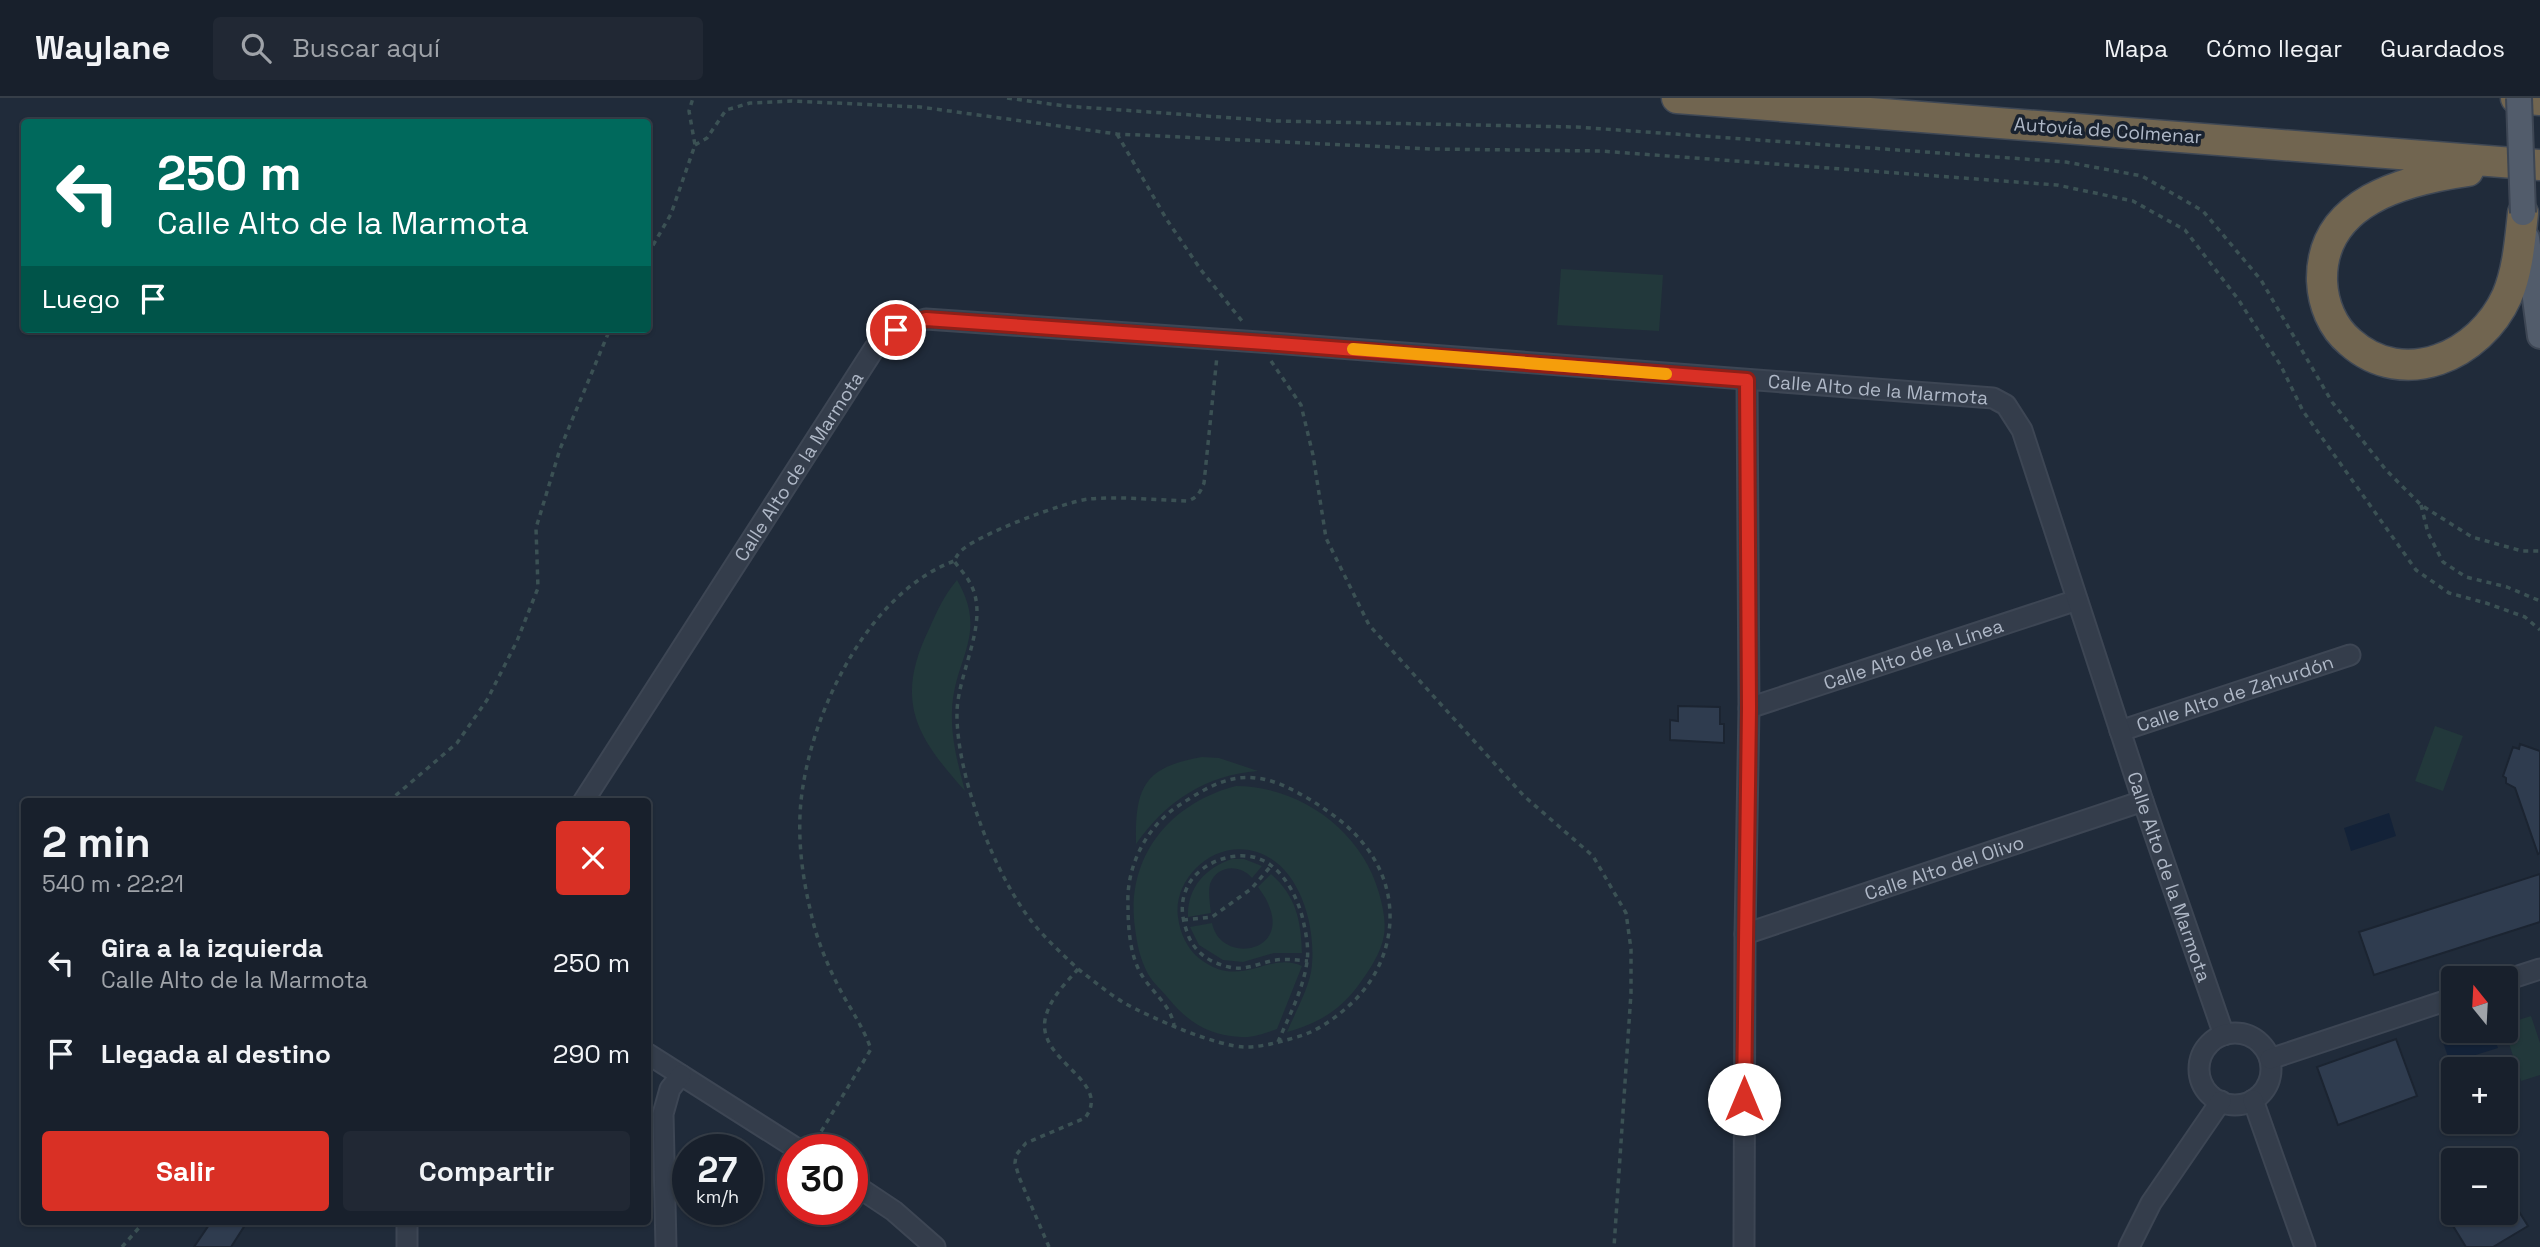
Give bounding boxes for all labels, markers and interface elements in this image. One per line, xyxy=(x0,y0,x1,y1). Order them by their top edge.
search box xyxy=(213,17,703,80)
text: Waylane xyxy=(35,27,171,69)
icon: search xyxy=(237,29,275,67)
text: Buscar aquí xyxy=(293,31,440,65)
text: Mapa xyxy=(2104,33,2168,64)
text: Cómo llegar xyxy=(2206,33,2342,64)
text: Guardados xyxy=(2380,33,2505,64)
street label: Autovía de Colmenar xyxy=(2013,111,2203,150)
text: 250 m xyxy=(157,142,302,204)
icon: left xyxy=(42,147,133,238)
text: Calle Alto de la Marmota xyxy=(157,203,529,243)
icon: arrive xyxy=(134,280,172,318)
text: Luego xyxy=(42,282,120,316)
pin xyxy=(866,300,926,360)
icon: arrive xyxy=(877,311,915,349)
street label: Calle Alto de la Marmota xyxy=(729,367,869,566)
street label: Calle Alto de la Marmota xyxy=(1767,369,1989,411)
street label: Calle Alto de la Línea xyxy=(1820,613,2007,696)
street label: Calle Alto de Zahurdón xyxy=(2133,649,2337,738)
street label: Calle Alto de la Marmota xyxy=(2121,769,2217,985)
text: 2 min xyxy=(42,816,151,869)
button: close xyxy=(556,821,630,895)
street label: Calle Alto del Olivo xyxy=(1861,830,2027,906)
text: 540 m · 22:21 xyxy=(42,869,184,899)
text: Gira a la izquierda xyxy=(101,931,323,965)
icon: left xyxy=(42,944,80,982)
text: 250 m xyxy=(553,946,630,980)
text: Calle Alto de la Marmota xyxy=(101,965,368,995)
north arrow xyxy=(2441,966,2518,1043)
map controls xyxy=(2441,966,2518,1225)
icon: arrive xyxy=(42,1035,80,1073)
text: Llegada al destino xyxy=(101,1037,331,1071)
text: 290 m xyxy=(553,1037,630,1071)
button: + xyxy=(2441,1057,2518,1134)
position arrow xyxy=(1707,1062,1781,1136)
button: Salir xyxy=(42,1131,329,1211)
button: Compartir xyxy=(343,1131,630,1211)
speed limit sign: 30 xyxy=(777,1134,868,1225)
text: 27 xyxy=(698,1148,737,1192)
button: − xyxy=(2441,1148,2518,1225)
text: km/h xyxy=(696,1185,739,1208)

